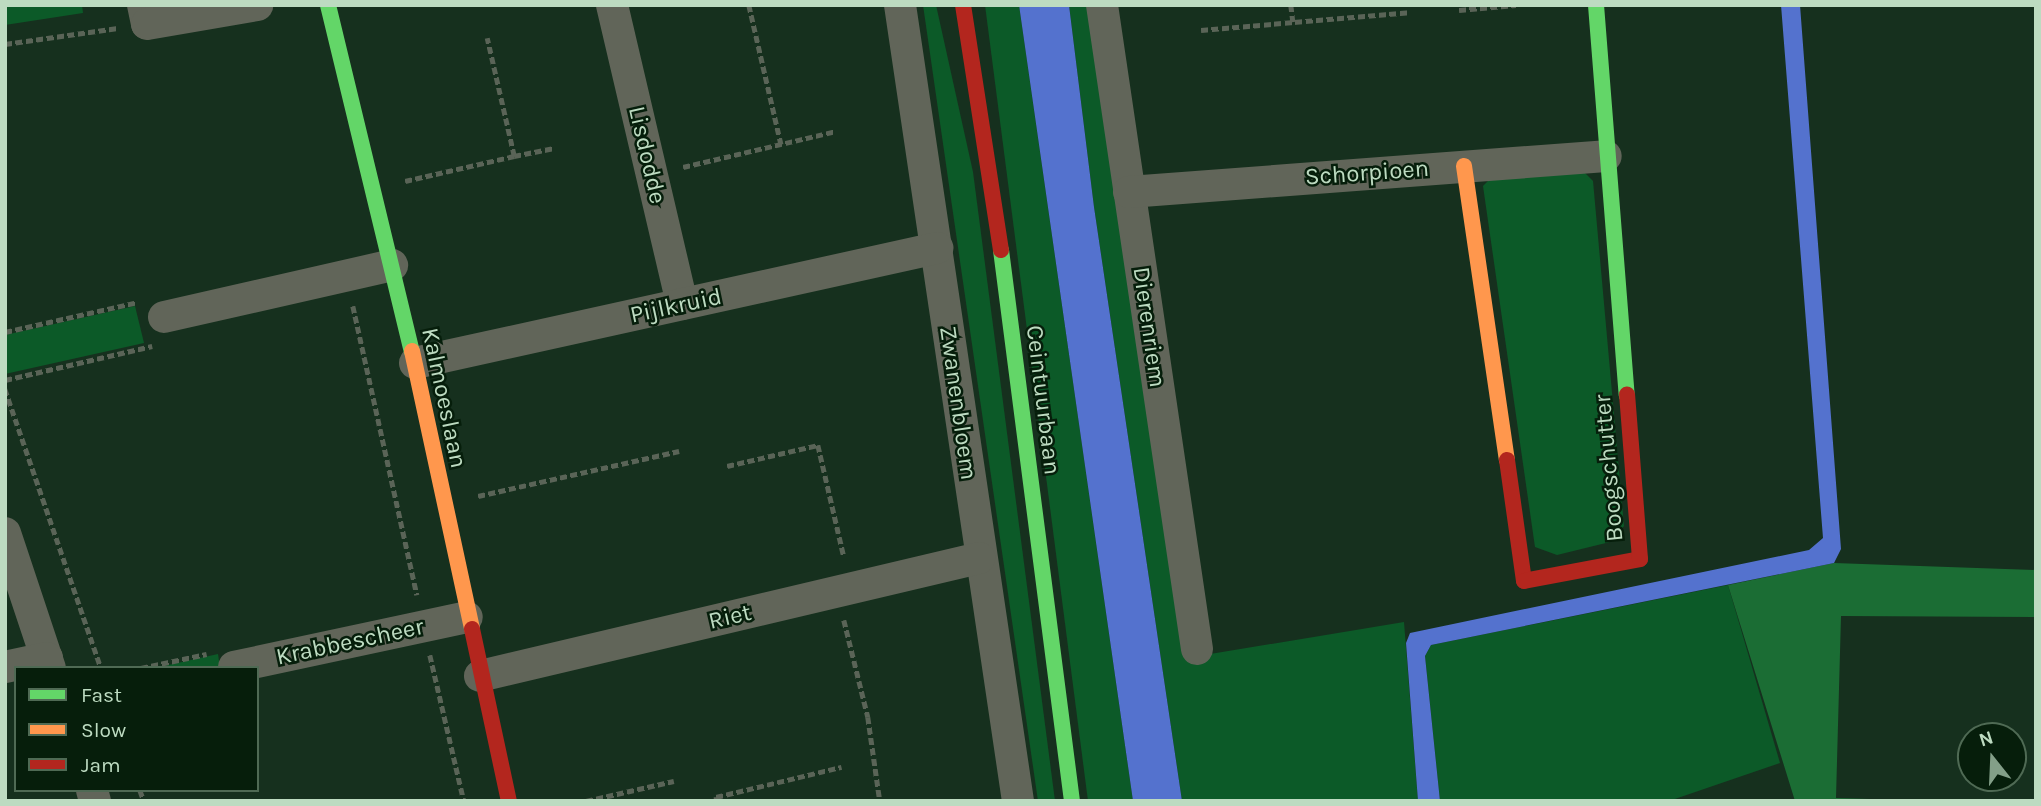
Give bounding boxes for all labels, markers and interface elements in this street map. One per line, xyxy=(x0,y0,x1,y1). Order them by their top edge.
street label: Lisdodde xyxy=(622,103,672,207)
street label: Schorpioen xyxy=(1304,154,1430,192)
street label: Dierenriem xyxy=(1126,265,1172,389)
street label: Pijlkruid xyxy=(628,282,724,330)
street label: Zwanenbloem xyxy=(933,324,983,482)
street label: Ceintuurbaan xyxy=(1020,324,1066,476)
street label: Kalmoeslaan xyxy=(415,325,473,471)
street label: Boogschutter xyxy=(1588,393,1630,543)
street label: Riet xyxy=(706,598,754,636)
street label: Krabbescheer xyxy=(274,612,426,672)
legend xyxy=(14,666,259,792)
text: Fast xyxy=(81,683,122,707)
text: Slow xyxy=(81,718,126,742)
north arrow xyxy=(1957,722,2027,792)
text: N xyxy=(1976,726,1996,751)
text: Jam xyxy=(81,753,121,777)

